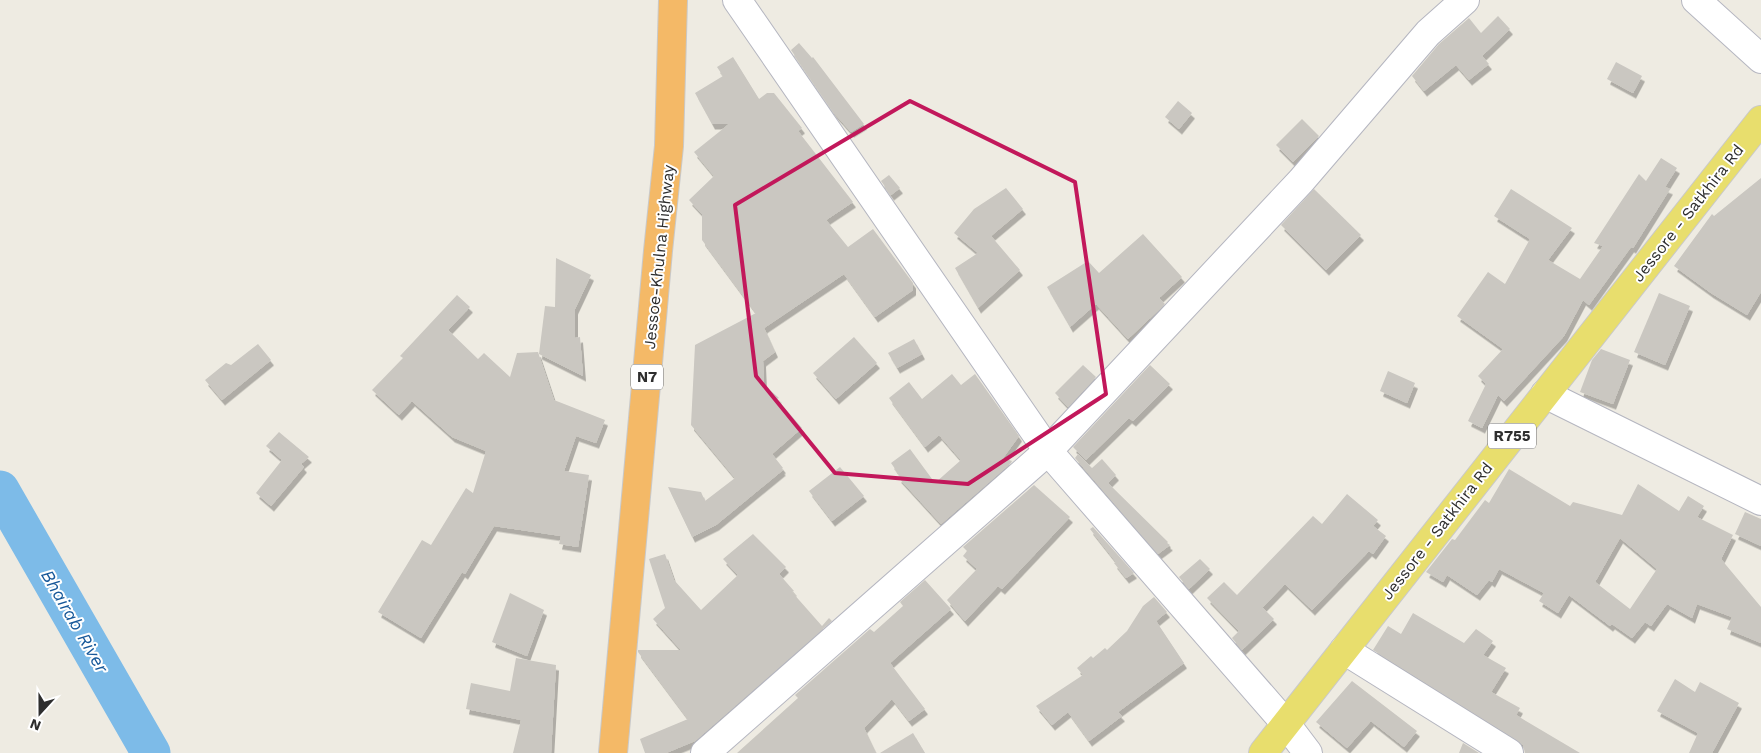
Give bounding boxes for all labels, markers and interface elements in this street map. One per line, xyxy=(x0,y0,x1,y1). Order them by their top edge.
street label: Jessore - Satkhira Rd xyxy=(1629,141,1747,285)
street label: Jessoe-Khulna Highway xyxy=(640,163,678,350)
road number: N7 xyxy=(631,364,663,390)
road number: R755 xyxy=(1488,424,1536,448)
street label: Jessore - Satkhira Rd xyxy=(1378,459,1496,603)
water label: Bhairab River xyxy=(37,566,113,677)
north arrow xyxy=(15,688,65,738)
text: N xyxy=(28,716,43,734)

